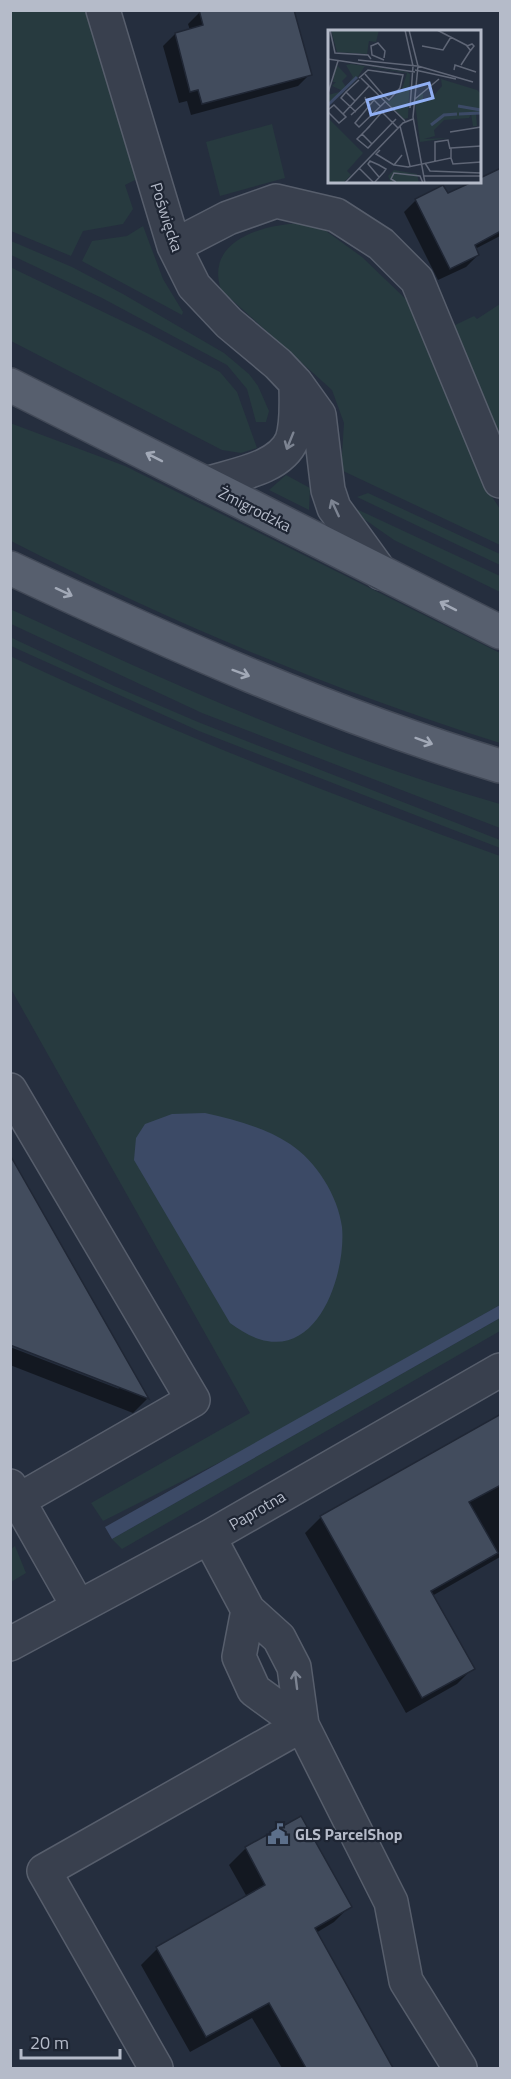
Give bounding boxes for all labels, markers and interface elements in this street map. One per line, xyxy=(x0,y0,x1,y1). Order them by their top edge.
inset map xyxy=(328,30,481,183)
street label: Poświęcka xyxy=(145,179,189,255)
one-way arrow xyxy=(284,431,295,449)
one-way arrow xyxy=(145,451,163,463)
street label: Żmigrodzka xyxy=(214,480,296,538)
one-way arrow xyxy=(329,499,340,517)
one-way arrow xyxy=(54,587,72,599)
one-way arrow xyxy=(439,600,457,612)
one-way arrow xyxy=(231,668,250,679)
one-way arrow xyxy=(414,736,433,747)
street label: Paprotna xyxy=(224,1484,290,1536)
one-way arrow xyxy=(290,1670,301,1690)
public building icon: GLS ParcelShop xyxy=(266,1822,290,1846)
place label: GLS ParcelShop xyxy=(295,1822,403,1846)
scale bar xyxy=(21,2022,120,2060)
text: 20 m xyxy=(30,2029,69,2056)

